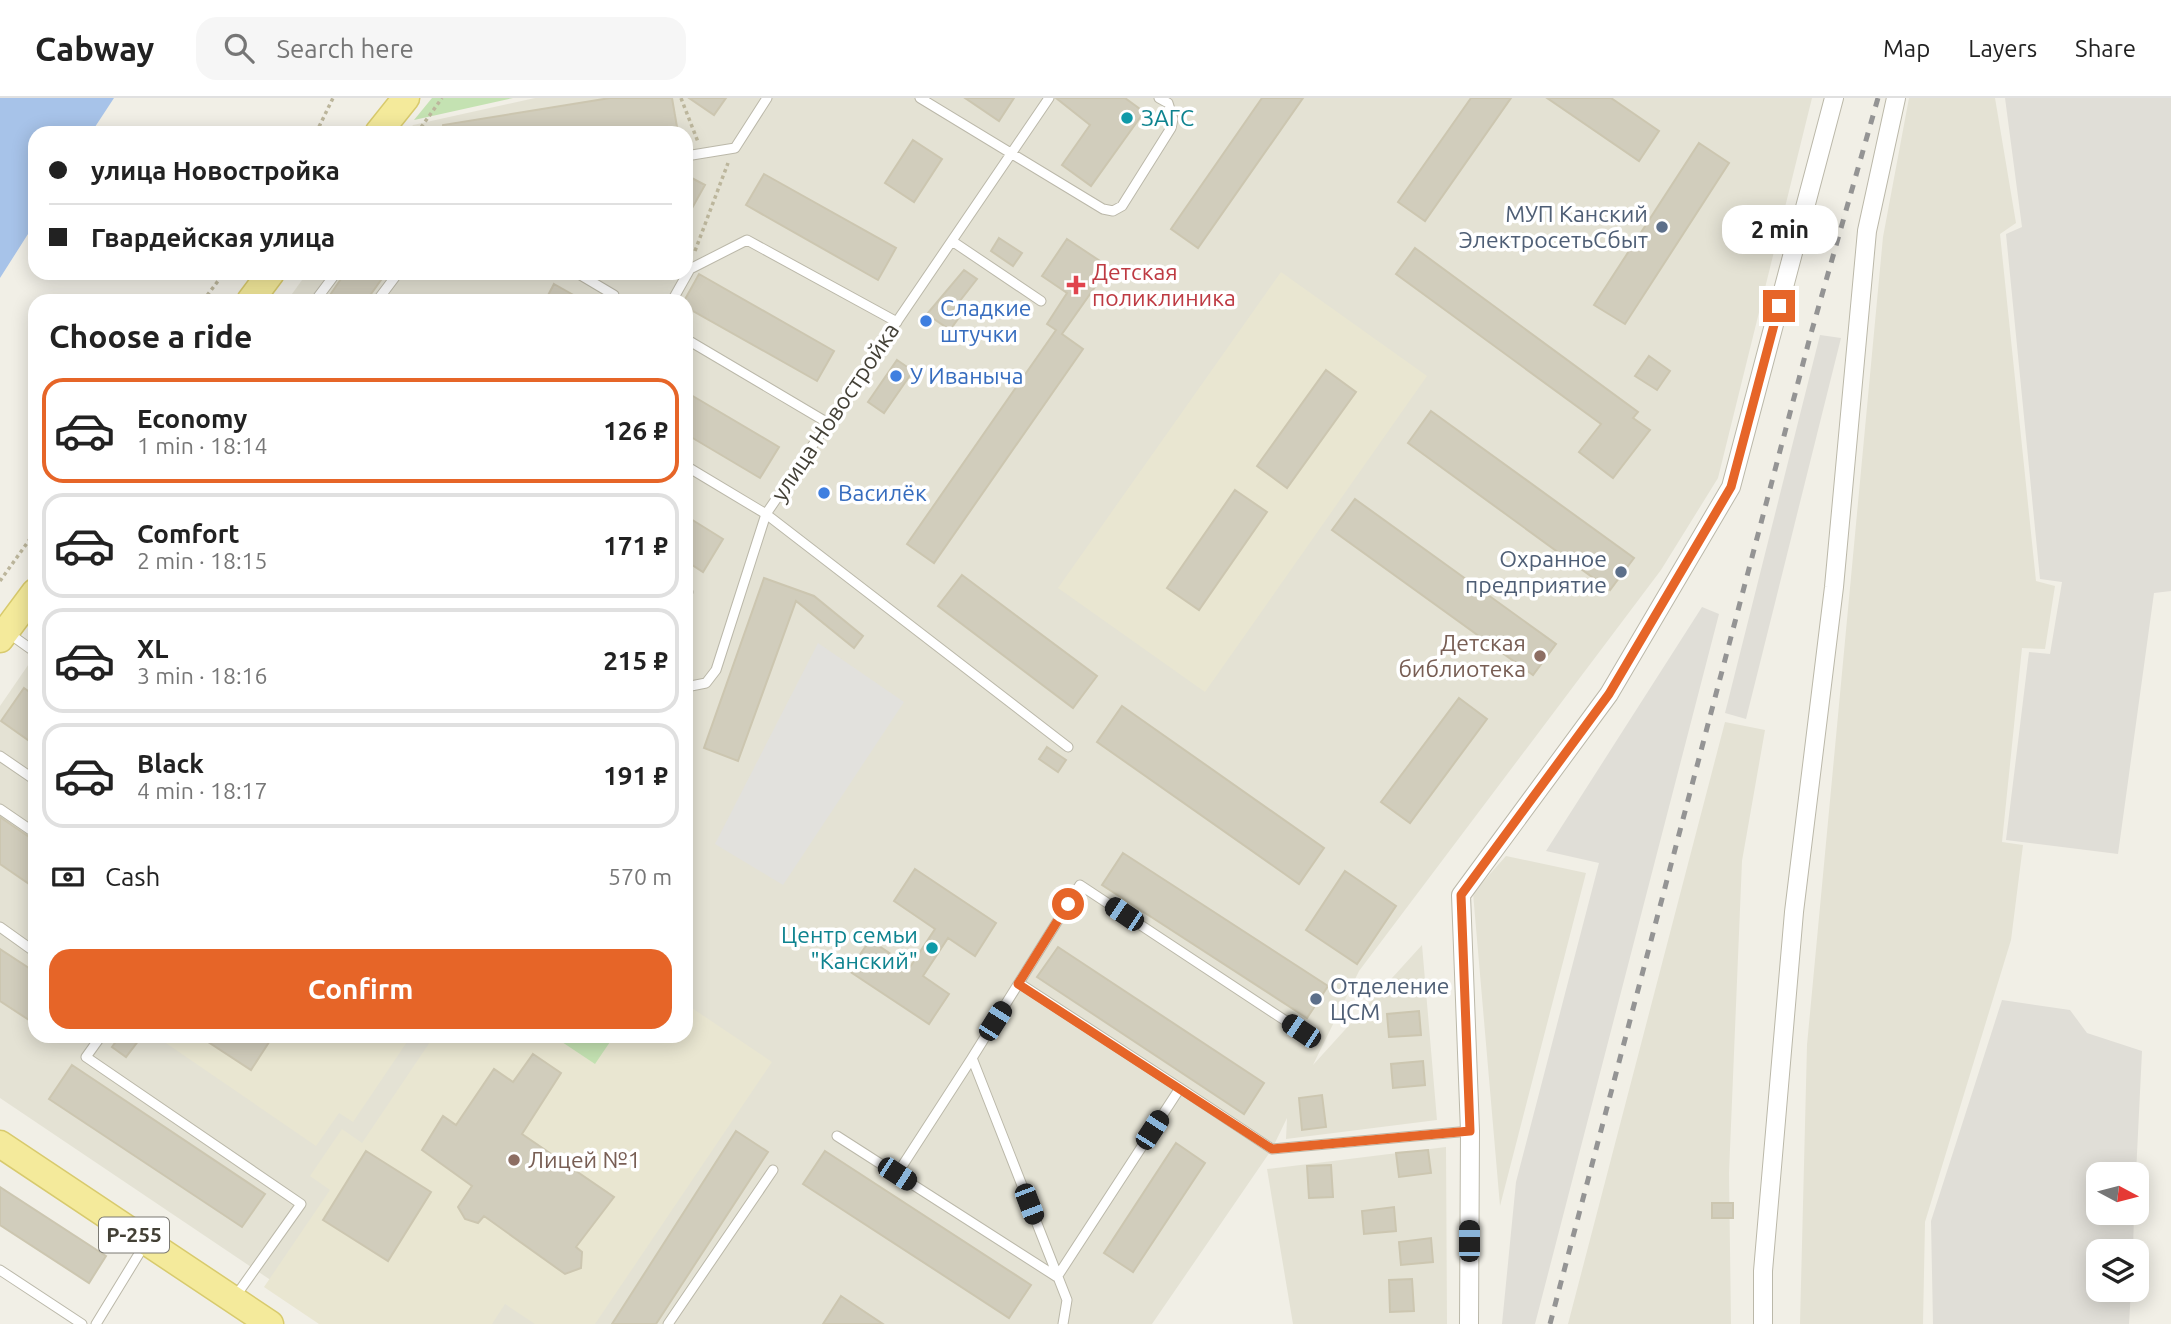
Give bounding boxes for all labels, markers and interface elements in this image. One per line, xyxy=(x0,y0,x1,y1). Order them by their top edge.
search box xyxy=(196,17,686,80)
icon: search xyxy=(220,29,258,67)
text: Cabway xyxy=(35,30,154,67)
text: Search here xyxy=(276,34,414,63)
text: Map xyxy=(1883,35,1930,62)
text: Layers xyxy=(1968,35,2037,62)
text: Share xyxy=(2075,35,2136,62)
place label: ЗАГС xyxy=(1141,105,1194,130)
marker: ЗАГС xyxy=(1119,110,1135,126)
text: улица Новостройка xyxy=(91,156,340,185)
place label: МУП Канский ЭлектросетьСбыт xyxy=(1459,201,1648,252)
callout: 2 min xyxy=(1721,204,1837,254)
text: 2 min xyxy=(1751,217,1809,242)
marker: МУП Канский ЭлектросетьСбыт xyxy=(1654,219,1670,235)
text: Гвардейская улица xyxy=(91,223,335,252)
place label: Детская поликлиника xyxy=(1092,259,1236,310)
marker: Детская поликлиника xyxy=(1066,275,1086,295)
route end xyxy=(1763,290,1795,322)
place label: Сладкие штучки xyxy=(940,295,1031,346)
marker: Сладкие штучки xyxy=(918,313,934,329)
text: Choose a ride xyxy=(49,318,252,354)
street label: улица Новостройка xyxy=(766,318,903,505)
place label: У Иваныча xyxy=(910,363,1024,388)
marker: У Иваныча xyxy=(888,368,904,384)
icon: car xyxy=(53,399,116,462)
text: Economy xyxy=(137,404,247,433)
text: 126 ₽ xyxy=(603,416,668,445)
text: 1 min · 18:14 xyxy=(137,433,268,458)
place label: Василёк xyxy=(838,480,927,505)
marker: Василёк xyxy=(816,485,832,501)
icon: car xyxy=(53,514,116,577)
text: Comfort xyxy=(137,519,240,548)
text: 171 ₽ xyxy=(603,531,668,560)
place label: Охранное предприятие xyxy=(1465,546,1607,597)
text: 2 min · 18:15 xyxy=(137,548,268,573)
marker: Охранное предприятие xyxy=(1613,564,1629,580)
icon: car xyxy=(53,629,116,692)
place label: Детская библиотека xyxy=(1398,630,1526,681)
text: XL xyxy=(137,634,168,663)
text: 215 ₽ xyxy=(603,646,668,675)
marker: Детская библиотека xyxy=(1532,648,1548,664)
text: 3 min · 18:16 xyxy=(137,663,268,688)
icon: car xyxy=(53,744,116,807)
text: Black xyxy=(137,749,204,778)
text: 191 ₽ xyxy=(603,761,668,790)
text: 4 min · 18:17 xyxy=(137,778,268,803)
icon: cash xyxy=(49,858,87,896)
text: Cash xyxy=(105,862,160,891)
text: 570 m xyxy=(608,864,672,889)
route start xyxy=(1052,888,1084,920)
car xyxy=(1101,894,1148,934)
place label: Центр семьи "Канский" xyxy=(781,922,918,973)
marker: Центр семьи "Канский" xyxy=(924,940,940,956)
button: Confirm xyxy=(49,949,672,1029)
place label: Отделение ЦСМ xyxy=(1330,973,1450,1024)
marker: Отделение ЦСМ xyxy=(1308,991,1324,1007)
car xyxy=(975,998,1016,1044)
car xyxy=(1278,1011,1325,1051)
car xyxy=(1132,1107,1173,1153)
place label: Лицей №1 xyxy=(528,1147,641,1172)
marker: Лицей №1 xyxy=(506,1152,522,1168)
car xyxy=(874,1154,921,1194)
north arrow xyxy=(2086,1162,2149,1225)
map controls xyxy=(2086,1162,2149,1302)
car xyxy=(1012,1181,1047,1227)
road number: Р-255 xyxy=(99,1218,169,1252)
car xyxy=(1459,1220,1480,1262)
button: layers xyxy=(2086,1239,2149,1302)

